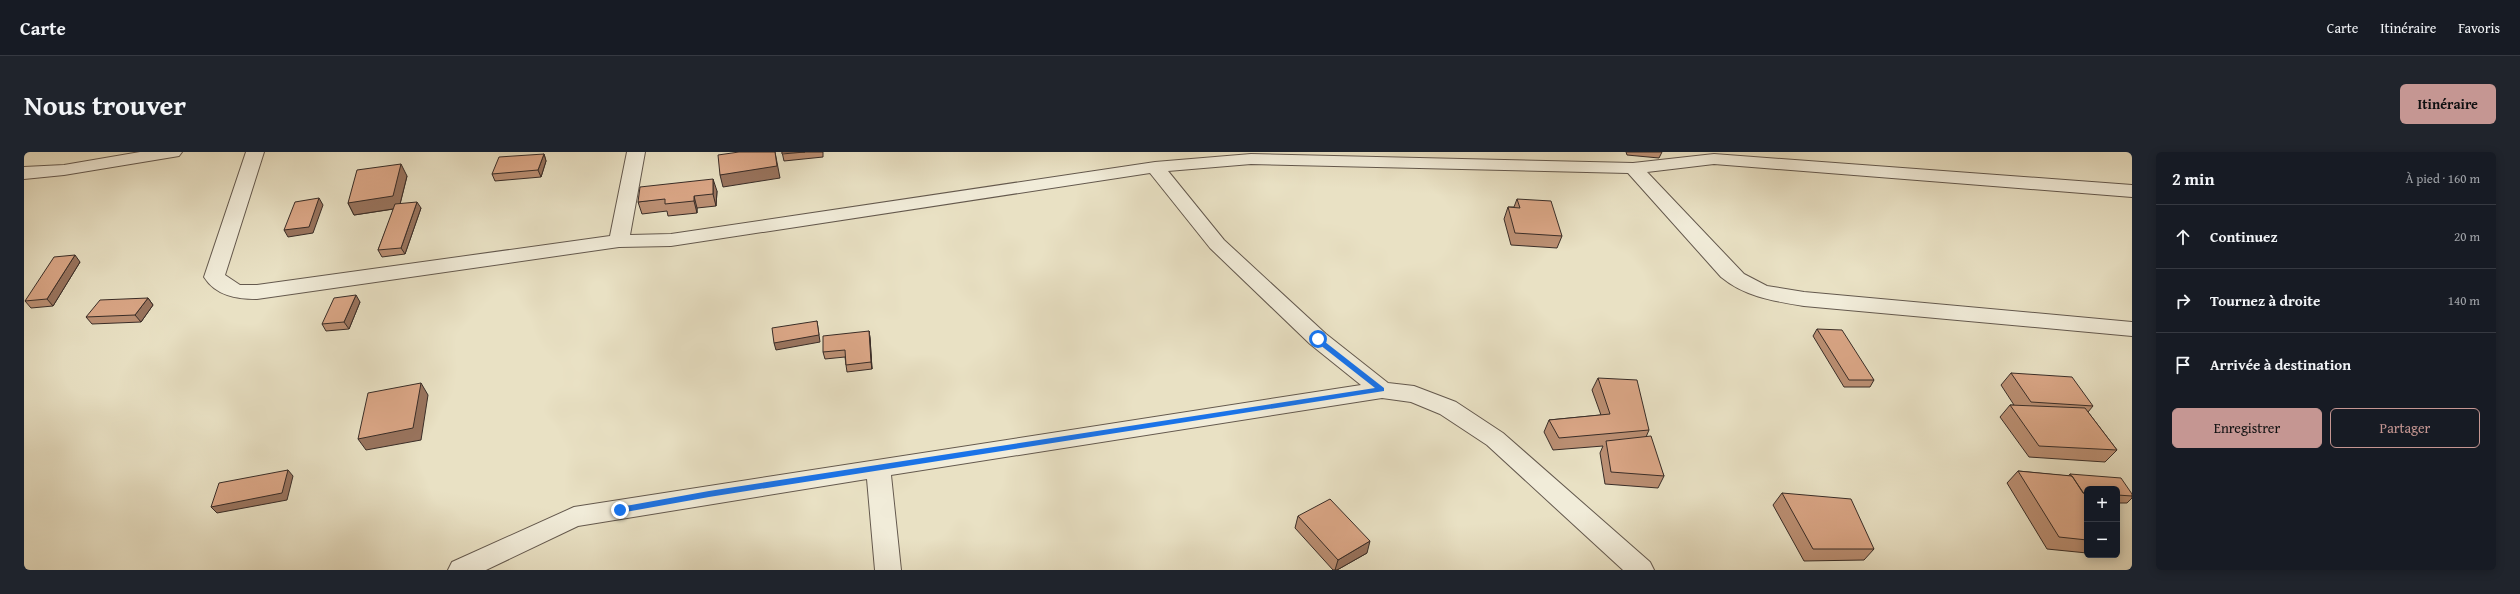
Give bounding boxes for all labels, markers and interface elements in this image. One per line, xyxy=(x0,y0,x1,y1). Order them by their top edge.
text: Carte xyxy=(20,14,66,42)
text: Carte xyxy=(2327,18,2358,38)
text: Itinéraire xyxy=(2380,18,2436,38)
text: Favoris xyxy=(2458,18,2500,38)
text: Nous trouver xyxy=(24,84,186,125)
button: Itinéraire xyxy=(2400,84,2496,124)
text: 2 min xyxy=(2172,166,2214,191)
text: À pied · 160 m xyxy=(2405,169,2480,188)
icon: ahead xyxy=(2172,226,2194,248)
text: Continuez xyxy=(2210,226,2278,247)
text: 20 m xyxy=(2454,227,2480,246)
icon: right xyxy=(2172,290,2194,312)
text: Tournez à droite xyxy=(2210,290,2320,311)
text: 140 m xyxy=(2448,291,2480,310)
route start xyxy=(1309,330,1327,348)
icon: arrive xyxy=(2172,354,2194,376)
text: Arrivée à destination xyxy=(2210,354,2351,375)
button: Enregistrer xyxy=(2172,408,2322,448)
button: Partager xyxy=(2330,408,2480,448)
map controls xyxy=(2084,486,2120,558)
button: + xyxy=(2084,486,2120,522)
route end xyxy=(611,501,629,519)
button: − xyxy=(2084,522,2120,558)

